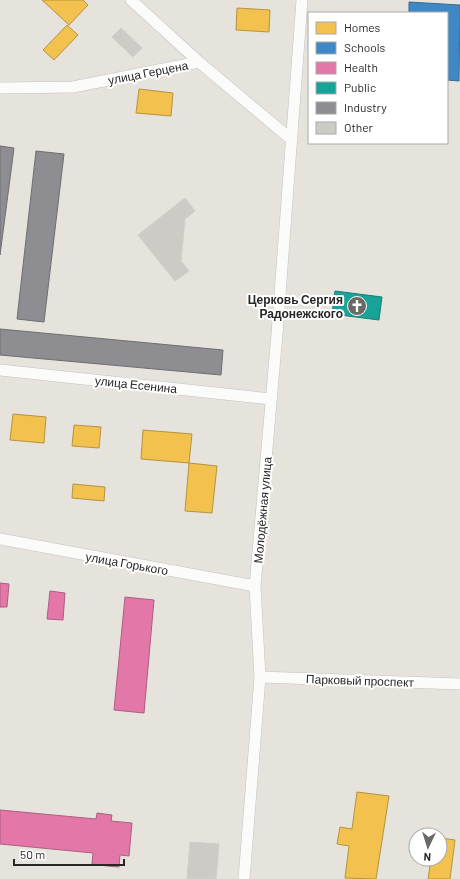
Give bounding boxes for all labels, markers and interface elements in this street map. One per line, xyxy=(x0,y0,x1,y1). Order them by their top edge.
legend xyxy=(308,12,448,144)
text: Homes xyxy=(344,20,381,34)
text: Schools xyxy=(344,40,385,54)
street label: улица Герцена xyxy=(107,57,190,88)
text: Health xyxy=(344,60,378,74)
text: Public xyxy=(344,80,376,94)
text: Industry xyxy=(344,100,387,114)
text: Other xyxy=(344,120,374,134)
place label: Церковь Сергия Радонежского xyxy=(248,292,343,321)
church icon: Церковь Сергия Радонежского xyxy=(346,295,368,317)
street label: улица Есенина xyxy=(94,373,178,396)
street label: Молодёжная улица xyxy=(250,456,275,564)
street label: улица Горького xyxy=(84,549,170,578)
street label: Парковый проспект xyxy=(306,671,415,690)
north arrow xyxy=(408,827,448,867)
scale bar xyxy=(14,841,124,867)
text: 50 m xyxy=(20,847,45,861)
text: N xyxy=(423,851,431,864)

